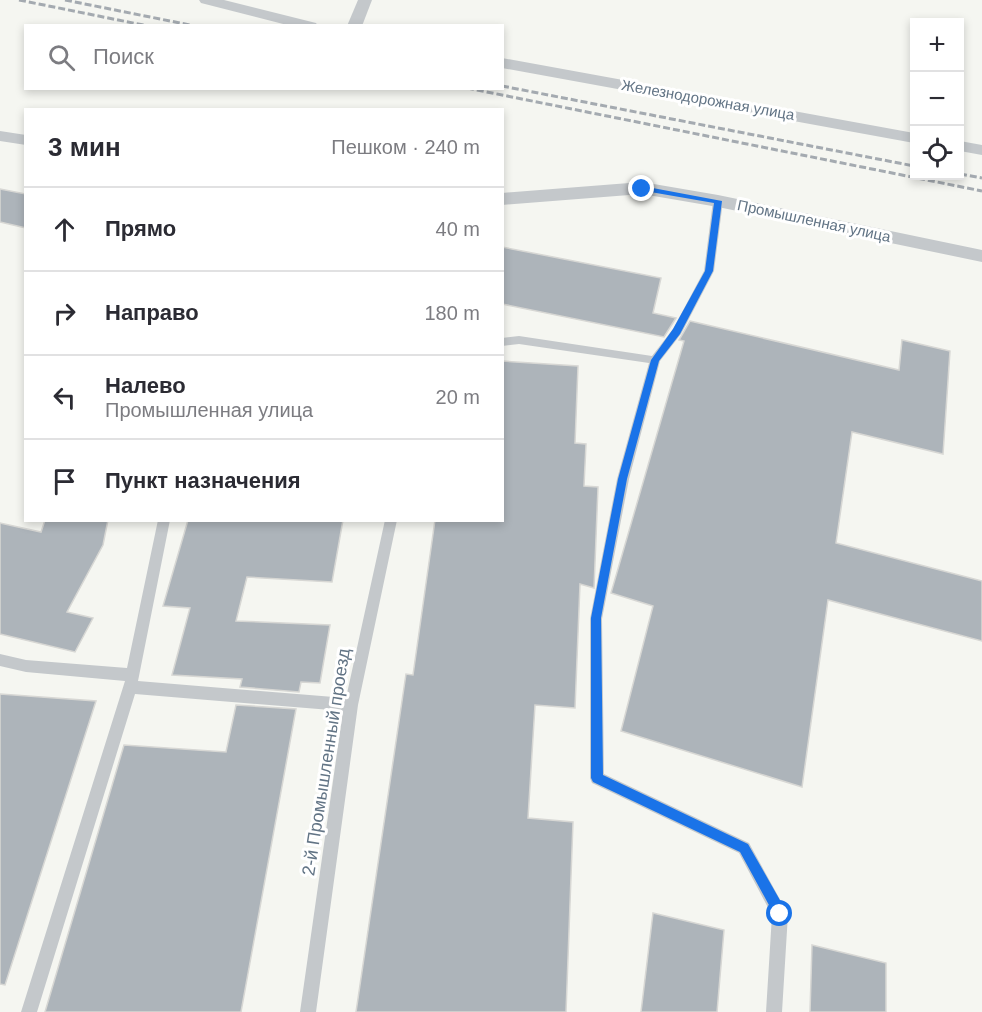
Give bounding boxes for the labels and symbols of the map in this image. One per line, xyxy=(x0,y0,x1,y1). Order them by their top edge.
street label: Железнодорожная улица xyxy=(620,76,797,123)
route end xyxy=(628,175,654,201)
street label: Промышленная улица xyxy=(736,196,893,245)
street label: 2-й Промышленный проезд xyxy=(298,646,354,877)
route start xyxy=(766,900,792,926)

